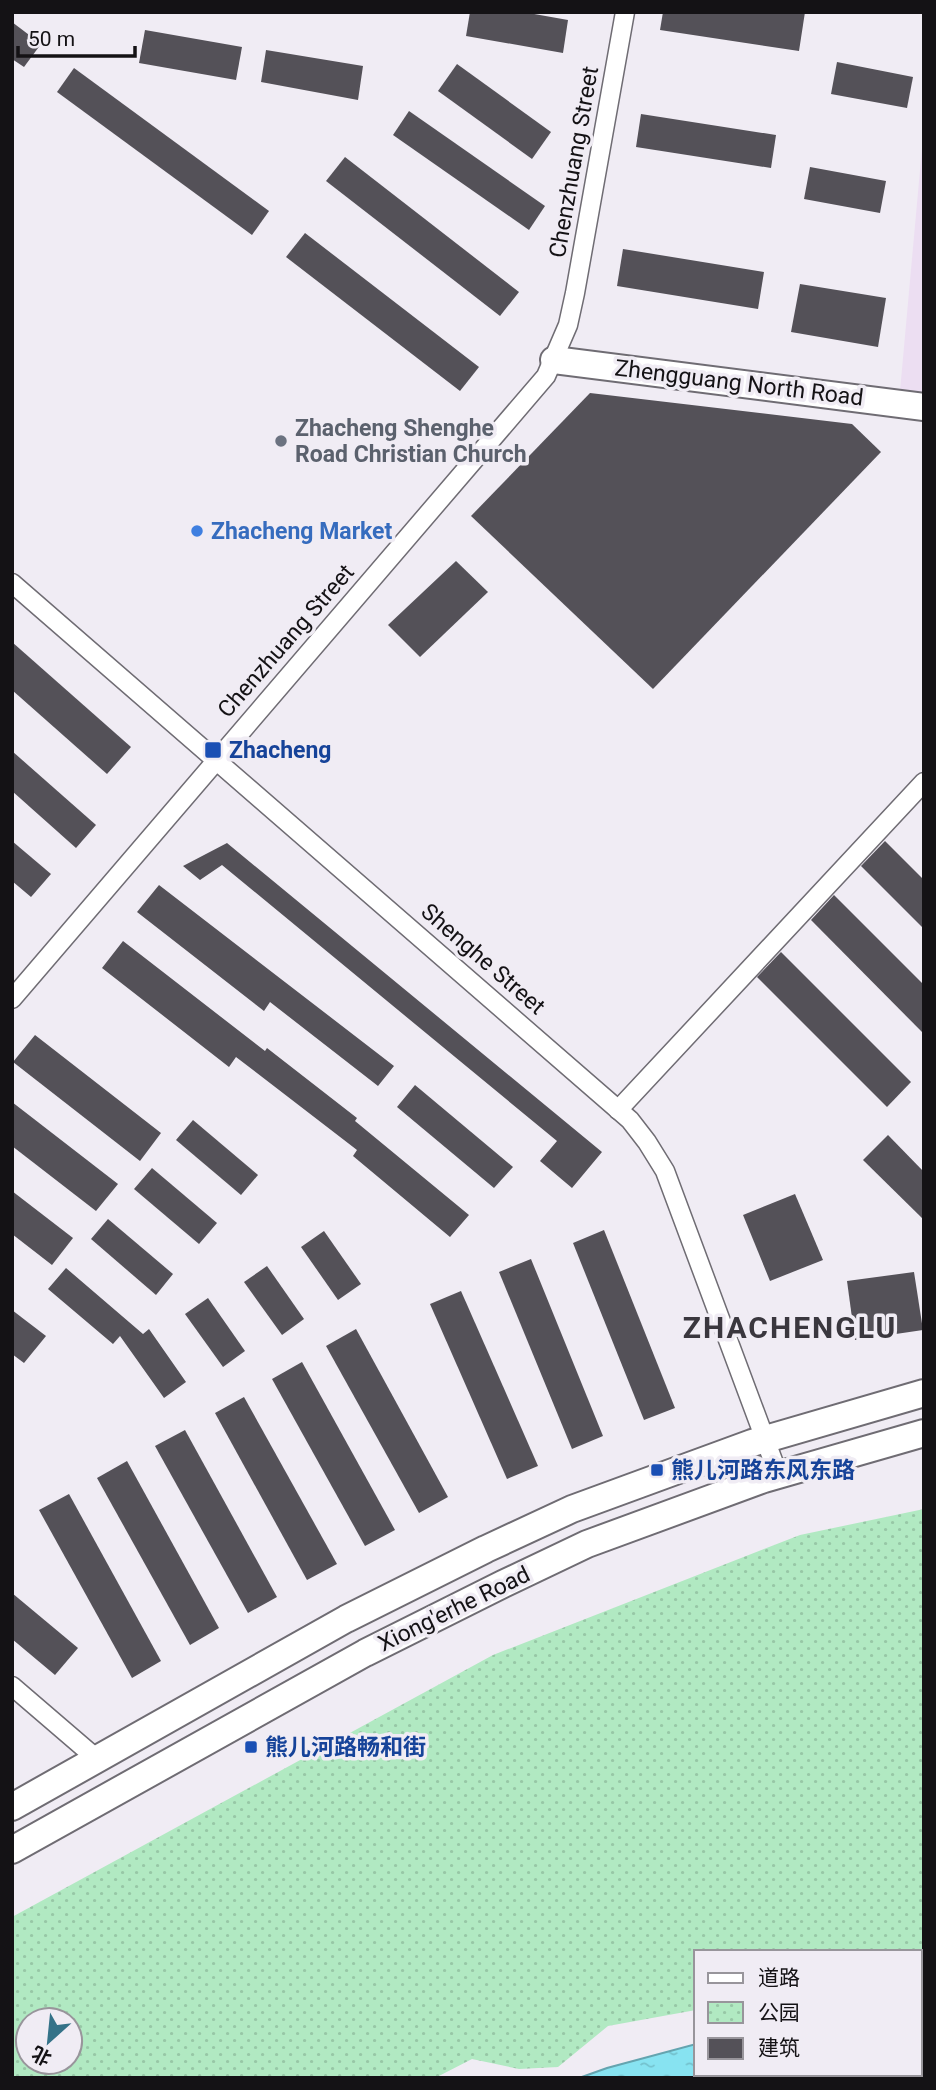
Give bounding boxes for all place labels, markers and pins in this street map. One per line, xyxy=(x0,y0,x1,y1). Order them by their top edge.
place label: Zhacheng Shenghe Road Christian Church xyxy=(295,415,527,468)
marker: Zhacheng Shenghe Road Christian Church xyxy=(273,433,289,449)
place label: Zhacheng Market xyxy=(211,518,393,545)
marker: Zhacheng Market xyxy=(189,523,205,539)
place label: Zhacheng xyxy=(229,737,331,764)
marker: Zhacheng xyxy=(203,740,223,760)
place label: 熊儿河路东风东路 xyxy=(671,1457,855,1484)
marker: 熊儿河路东风东路 xyxy=(649,1462,665,1478)
place label: 熊儿河路畅和街 xyxy=(265,1734,426,1761)
marker: 熊儿河路畅和街 xyxy=(243,1739,259,1755)

